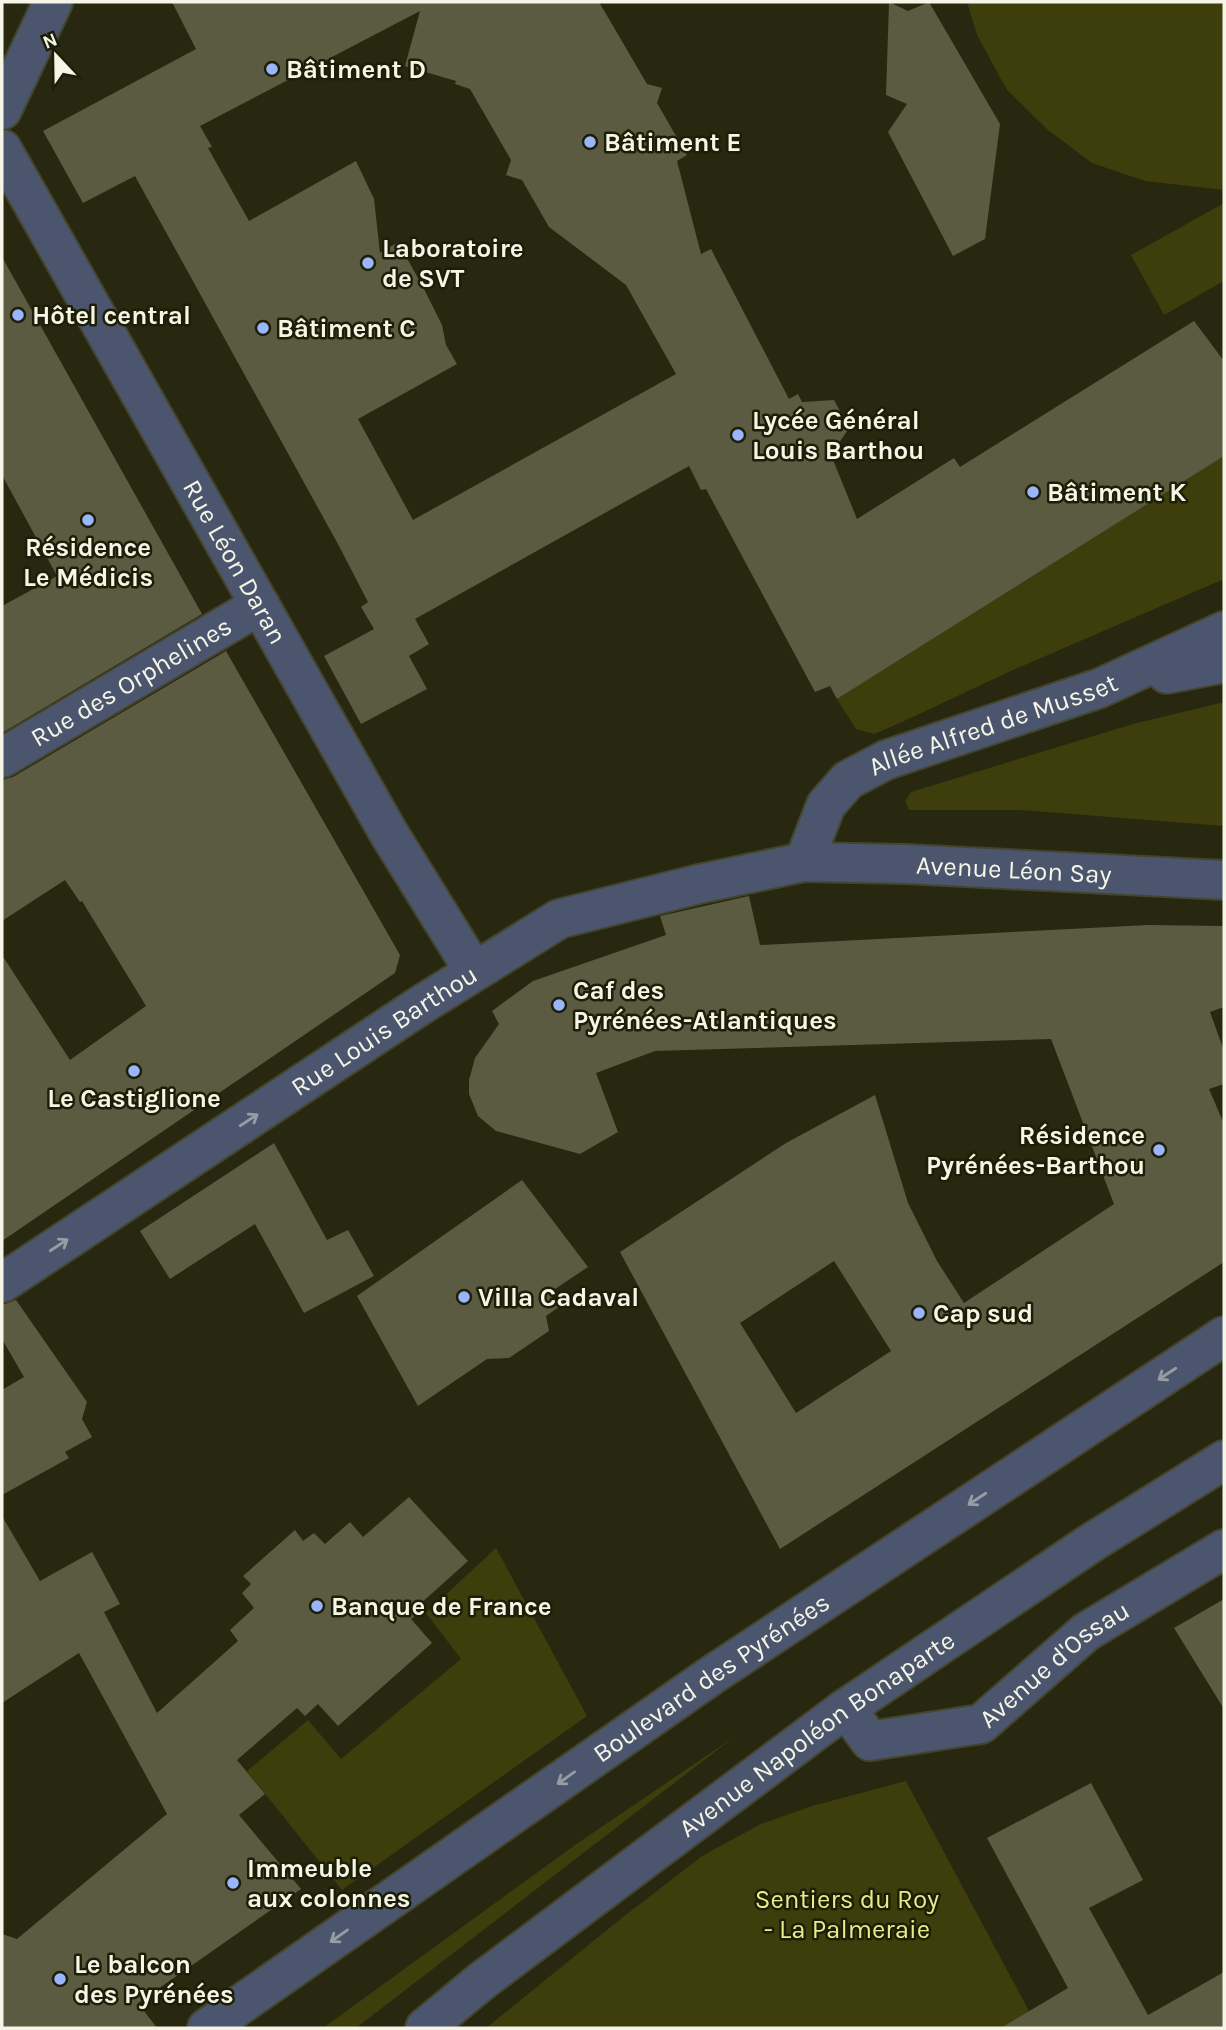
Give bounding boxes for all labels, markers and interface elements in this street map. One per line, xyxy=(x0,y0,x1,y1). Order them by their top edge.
north arrow xyxy=(21,21,91,91)
text: N xyxy=(40,28,60,54)
place label: Bâtiment D xyxy=(286,54,426,85)
marker: Bâtiment D xyxy=(264,61,280,77)
place label: Bâtiment E xyxy=(604,127,742,158)
marker: Bâtiment E xyxy=(582,134,598,150)
place label: Laboratoire de SVT xyxy=(382,233,524,294)
marker: Laboratoire de SVT xyxy=(360,255,376,271)
place label: Hôtel central xyxy=(32,300,191,331)
marker: Hôtel central xyxy=(10,307,26,323)
place label: Bâtiment C xyxy=(277,313,416,344)
marker: Bâtiment C xyxy=(255,320,271,336)
place label: Lycée Général Louis Barthou xyxy=(752,405,924,466)
marker: Lycée Général Louis Barthou xyxy=(730,427,746,443)
street label: Rue Léon Daran xyxy=(176,474,293,650)
place label: Bâtiment K xyxy=(1047,477,1186,508)
marker: Bâtiment K xyxy=(1025,484,1041,500)
marker: Résidence Le Médicis xyxy=(80,512,96,528)
place label: Résidence Le Médicis xyxy=(23,532,153,593)
street label: Rue des Orphelines xyxy=(25,610,237,753)
street label: Allée Alfred de Musset xyxy=(863,667,1123,782)
street label: Avenue Léon Say xyxy=(915,850,1112,890)
street label: Rue Louis Barthou xyxy=(285,959,483,1103)
place label: Caf des Pyrénées-Atlantiques xyxy=(573,975,837,1036)
marker: Caf des Pyrénées-Atlantiques xyxy=(551,997,567,1013)
marker: Le Castiglione xyxy=(126,1063,142,1079)
place label: Le Castiglione xyxy=(47,1083,221,1114)
one-way arrow xyxy=(238,1113,258,1127)
place label: Résidence Pyrénées-Barthou xyxy=(926,1120,1145,1181)
marker: Résidence Pyrénées-Barthou xyxy=(1151,1142,1167,1158)
one-way arrow xyxy=(48,1238,68,1252)
place label: Villa Cadaval xyxy=(478,1282,639,1313)
marker: Villa Cadaval xyxy=(456,1289,472,1305)
place label: Cap sud xyxy=(933,1298,1033,1329)
marker: Cap sud xyxy=(911,1305,927,1321)
one-way arrow xyxy=(1158,1367,1178,1381)
one-way arrow xyxy=(968,1493,988,1507)
street label: Boulevard des Pyrénées xyxy=(587,1587,835,1769)
place label: Banque de France xyxy=(331,1591,551,1622)
street label: Avenue d'Ossau xyxy=(973,1595,1135,1734)
marker: Banque de France xyxy=(309,1598,325,1614)
street label: Avenue Napoléon Bonaparte xyxy=(673,1625,961,1844)
one-way arrow xyxy=(557,1771,576,1785)
place label: Immeuble aux colonnes xyxy=(247,1853,411,1914)
marker: Immeuble aux colonnes xyxy=(225,1875,241,1891)
park label: Sentiers du Roy - La Palmeraie xyxy=(755,1884,939,1945)
one-way arrow xyxy=(330,1929,349,1943)
place label: Le balcon des Pyrénées xyxy=(74,1949,234,2010)
marker: Le balcon des Pyrénées xyxy=(52,1971,68,1987)

